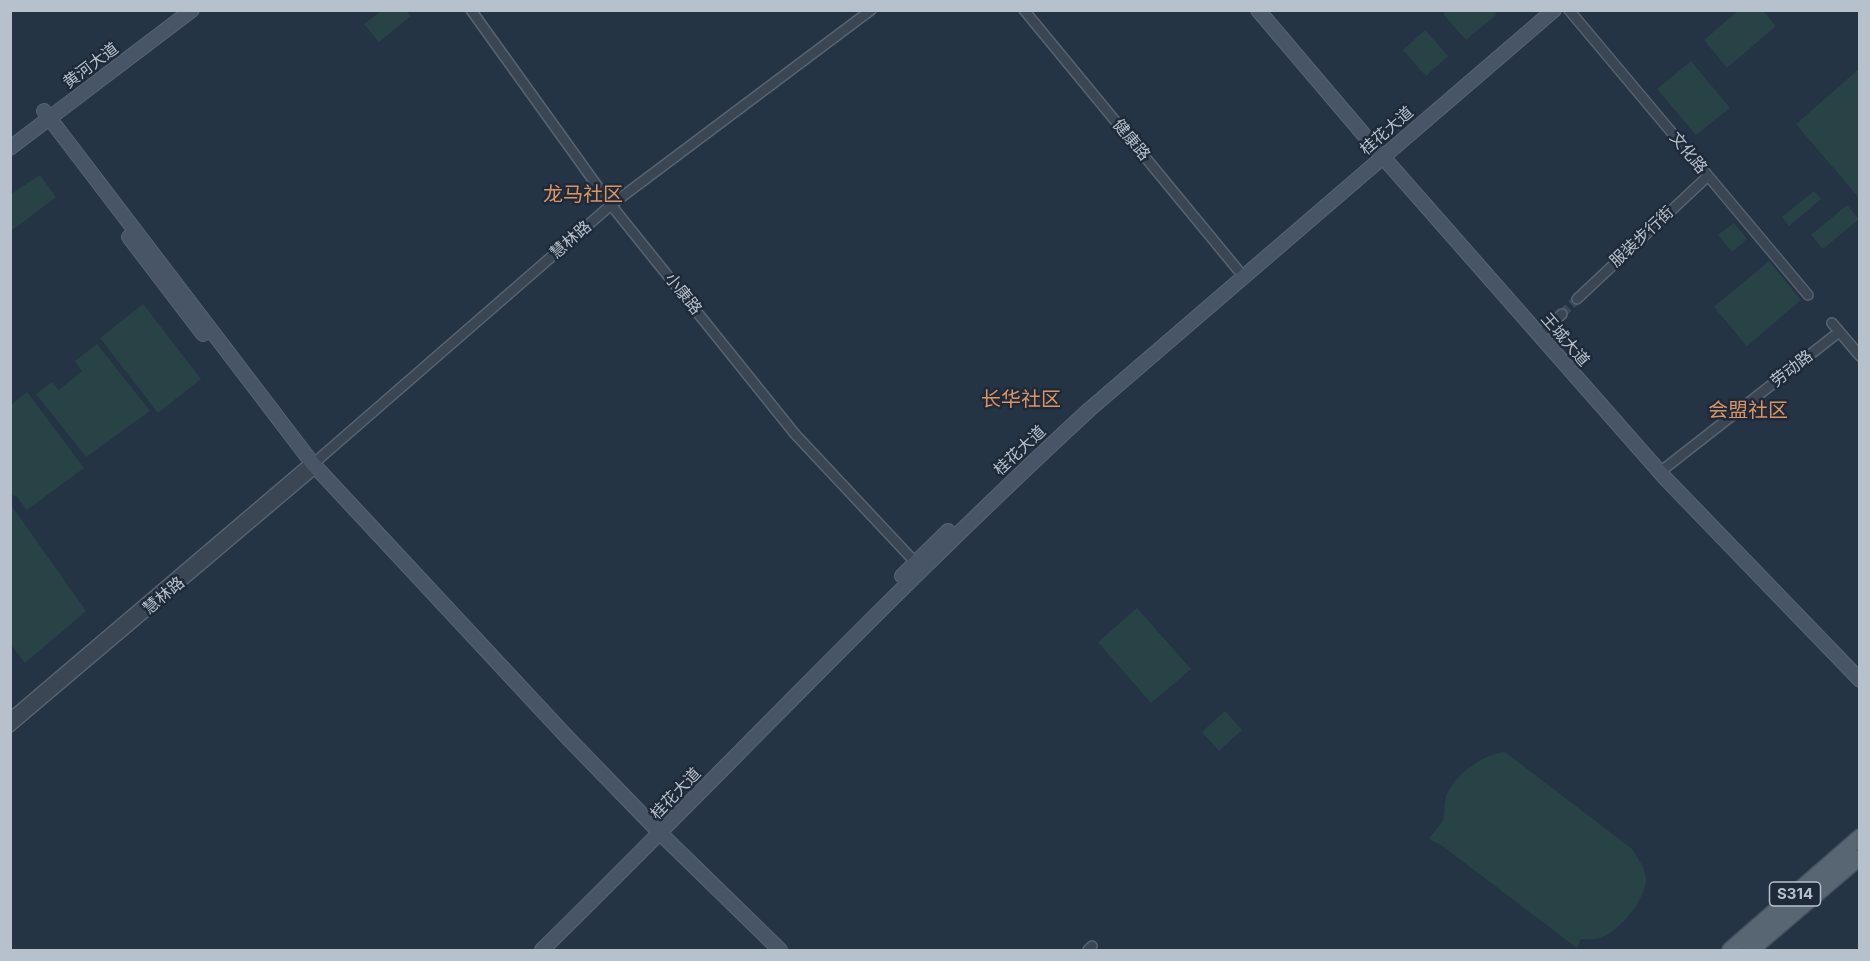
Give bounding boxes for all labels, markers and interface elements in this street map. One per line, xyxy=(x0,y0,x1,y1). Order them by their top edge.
street label: 黄河大道 xyxy=(60,39,122,93)
street label: 桂花大道 xyxy=(1357,103,1417,159)
street label: 健康路 xyxy=(1108,115,1154,165)
street label: 文化路 xyxy=(1665,128,1711,178)
district label: 龙马社区 xyxy=(543,183,623,207)
street label: 服装步行街 xyxy=(1606,203,1678,271)
street label: 慧林路 xyxy=(547,217,595,263)
street label: 小康路 xyxy=(660,269,706,319)
street label: 王城大道 xyxy=(1537,310,1593,370)
street label: 劳动路 xyxy=(1767,347,1817,391)
district label: 长华社区 xyxy=(981,388,1061,412)
district label: 会盟社区 xyxy=(1708,399,1788,423)
street label: 桂花大道 xyxy=(990,422,1050,480)
street label: 慧林路 xyxy=(139,573,189,619)
street label: 桂花大道 xyxy=(647,764,705,824)
road number: S314 xyxy=(1770,882,1820,906)

